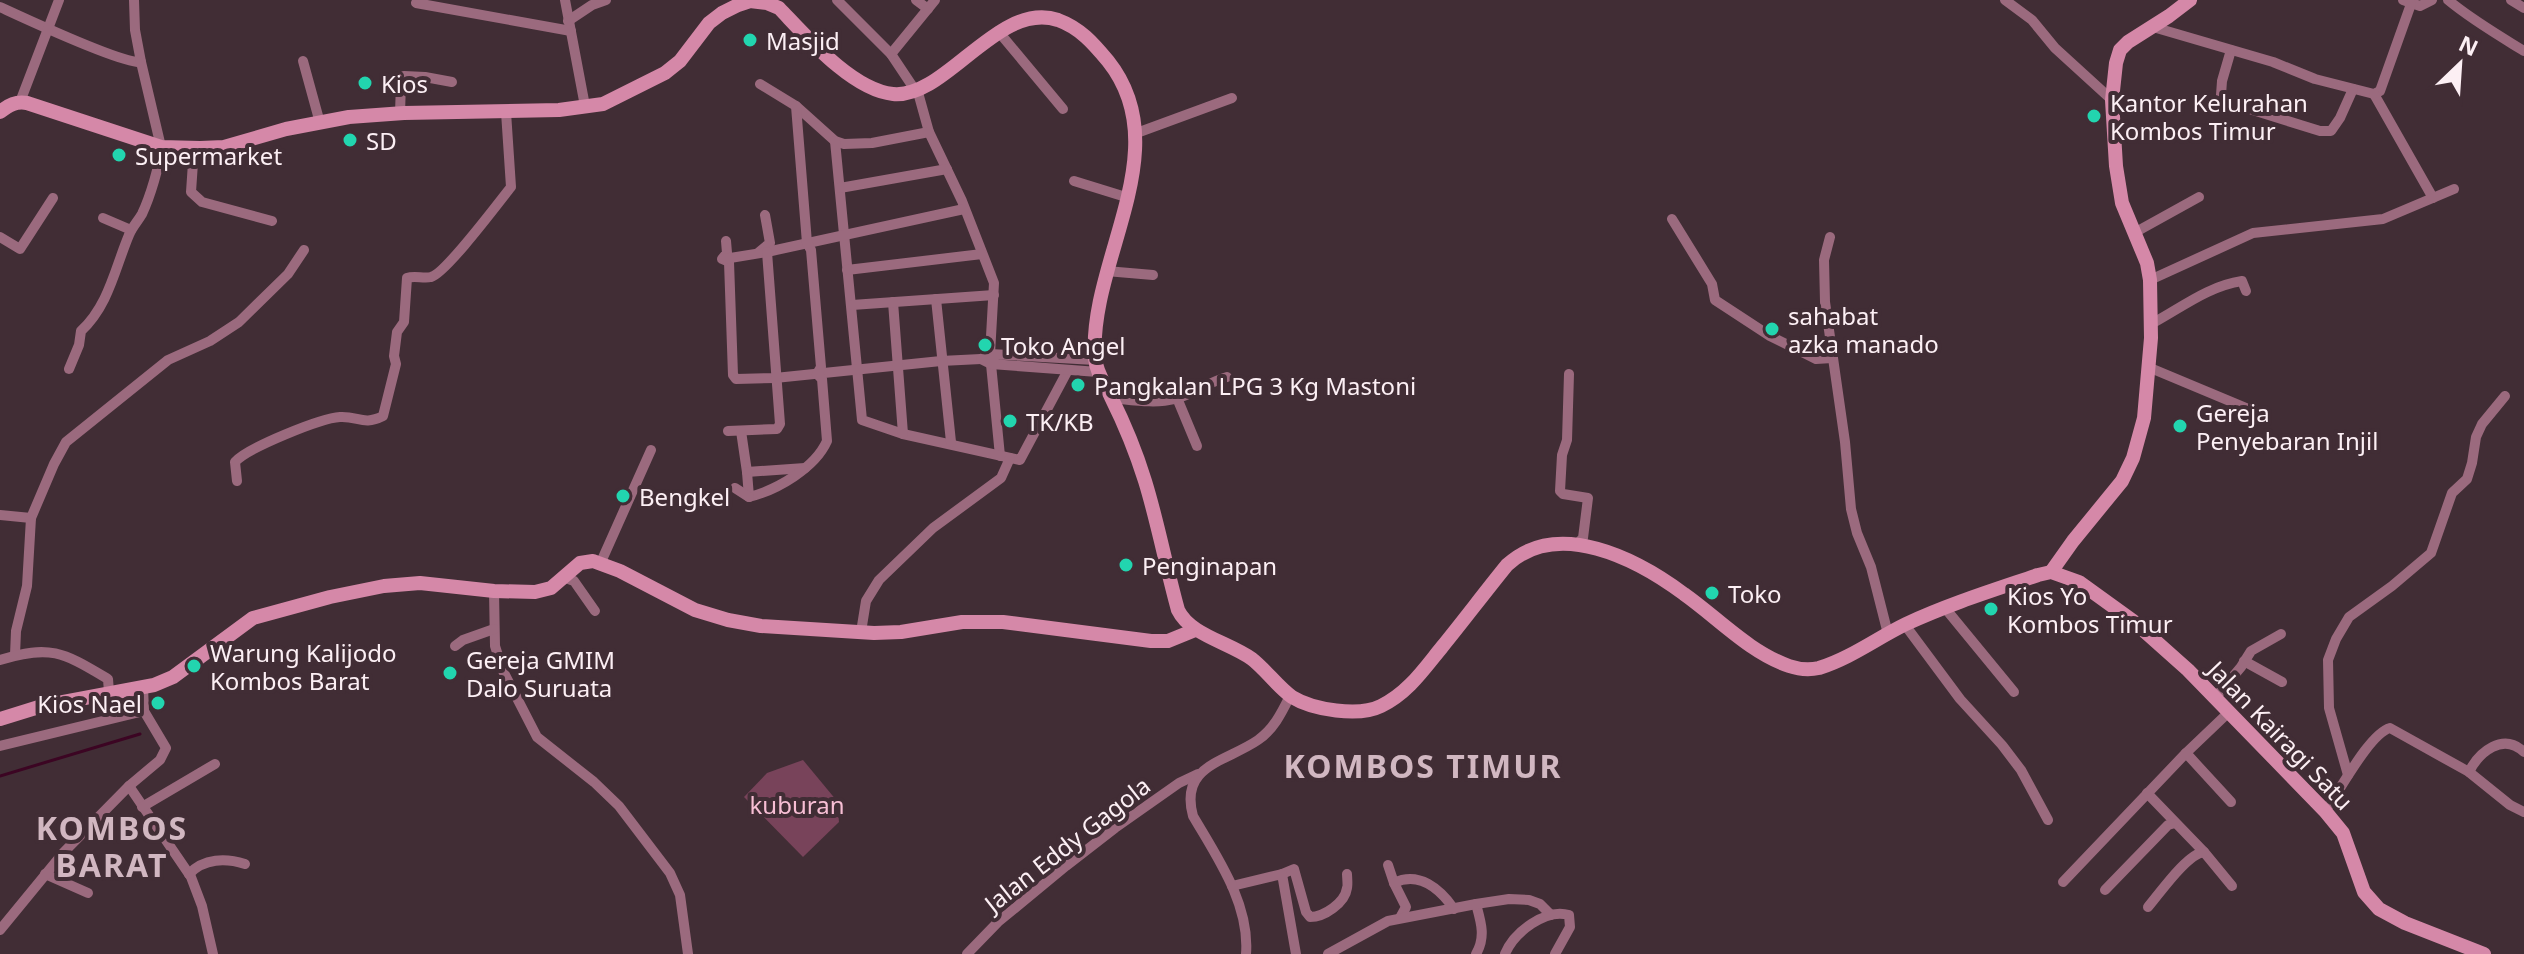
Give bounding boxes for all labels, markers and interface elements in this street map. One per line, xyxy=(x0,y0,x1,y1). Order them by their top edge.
place label: Masjid xyxy=(766,24,840,57)
north arrow xyxy=(2420,24,2500,104)
text: N xyxy=(2454,28,2483,62)
marker: Masjid xyxy=(741,31,759,49)
place label: Kios xyxy=(381,67,428,100)
marker: Kios xyxy=(356,74,374,92)
place label: Kantor Kelurahan Kombos Timur xyxy=(2110,86,2308,147)
marker: Kantor Kelurahan Kombos Timur xyxy=(2085,107,2103,125)
place label: SD xyxy=(366,124,397,157)
marker: SD xyxy=(341,131,359,149)
place label: Supermarket xyxy=(135,139,282,172)
marker: Supermarket xyxy=(110,146,128,164)
place label: sahabat azka manado xyxy=(1788,299,1939,360)
marker: sahabat azka manado xyxy=(1763,320,1781,338)
place label: Toko Angel xyxy=(1001,329,1125,362)
marker: Toko Angel xyxy=(976,336,994,354)
place label: Pangkalan LPG 3 Kg Mastoni xyxy=(1094,369,1416,402)
marker: Pangkalan LPG 3 Kg Mastoni xyxy=(1069,376,1087,394)
place label: Gereja Penyebaran Injil xyxy=(2196,396,2378,457)
place label: TK/KB xyxy=(1026,405,1094,438)
marker: TK/KB xyxy=(1001,412,1019,430)
marker: Gereja Penyebaran Injil xyxy=(2171,417,2189,435)
place label: Bengkel xyxy=(639,480,730,513)
marker: Bengkel xyxy=(614,487,632,505)
place label: Penginapan xyxy=(1142,549,1277,582)
marker: Penginapan xyxy=(1117,556,1135,574)
place label: Toko xyxy=(1728,577,1782,610)
place label: Kios Yo Kombos Timur xyxy=(2007,579,2173,640)
marker: Toko xyxy=(1703,584,1721,602)
marker: Kios Yo Kombos Timur xyxy=(1982,600,2000,618)
place label: Warung Kalijodo Kombos Barat xyxy=(210,636,397,697)
place label: Gereja GMIM Dalo Suruata xyxy=(466,643,615,704)
street label: Jalan Kairagi Satu xyxy=(2200,652,2361,817)
marker: Warung Kalijodo Kombos Barat xyxy=(185,657,203,675)
marker: Gereja GMIM Dalo Suruata xyxy=(441,664,459,682)
place label: Kios Nael xyxy=(37,687,142,720)
marker: Kios Nael xyxy=(149,694,167,712)
district label: KOMBOS TIMUR xyxy=(1284,744,1562,787)
street label: Jalan Eddy Gagola xyxy=(976,769,1157,920)
park label: kuburan xyxy=(750,788,844,821)
district label: KOMBOS BARAT xyxy=(36,806,188,886)

